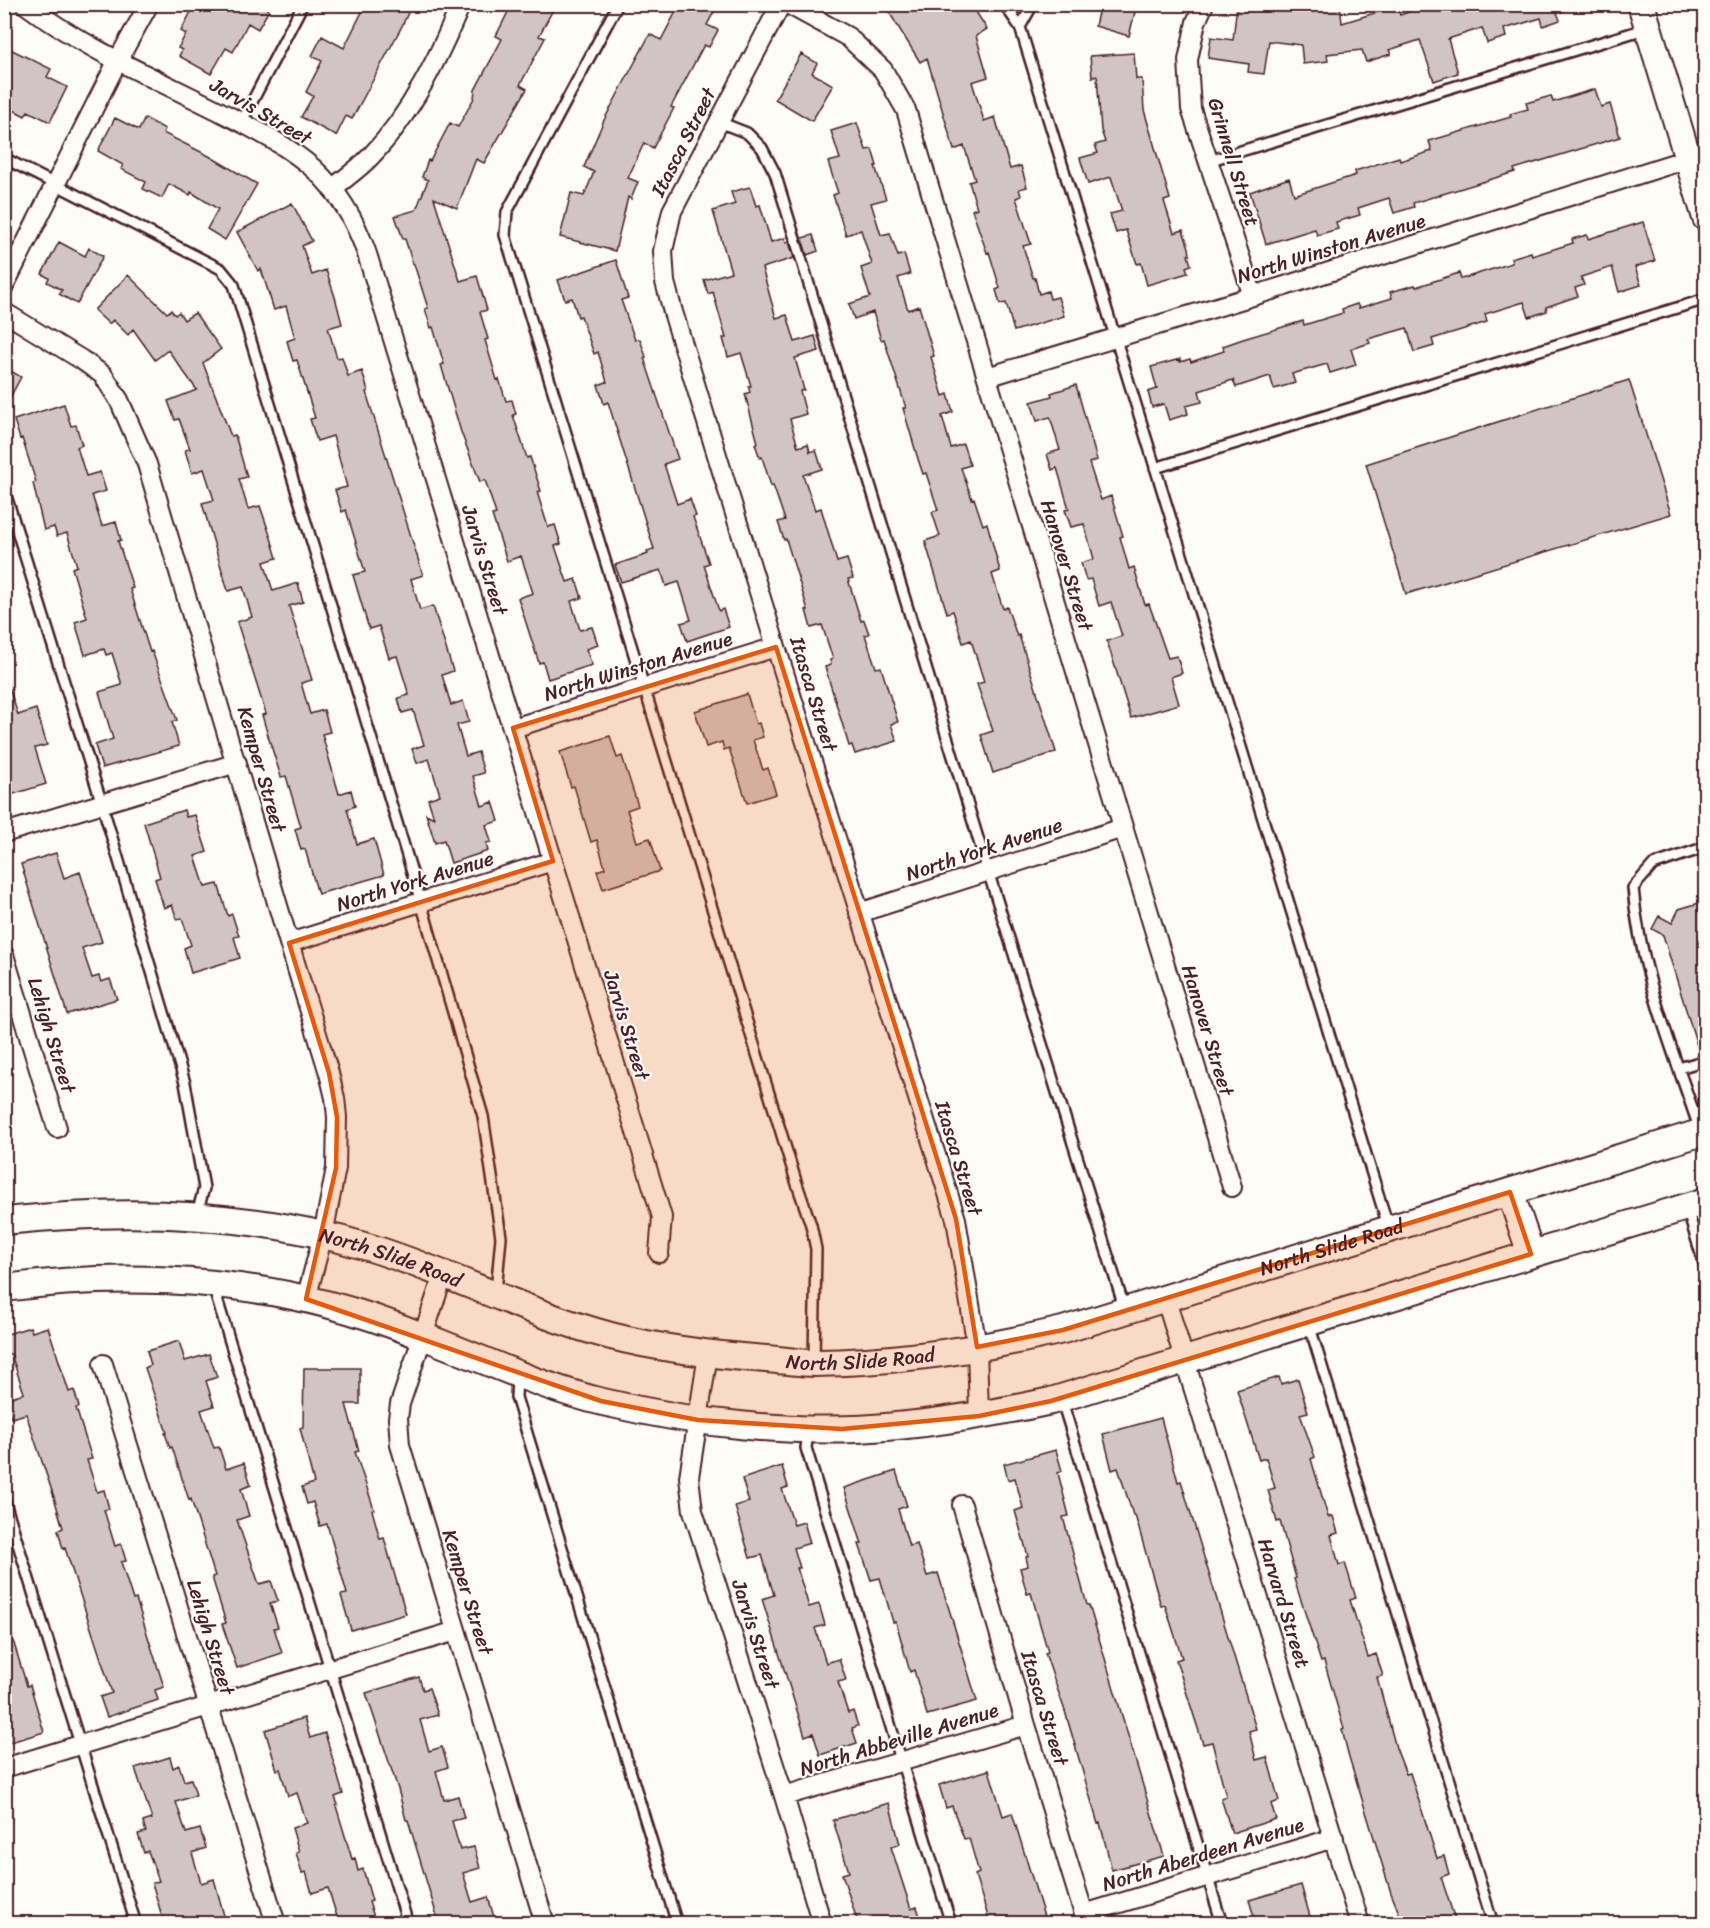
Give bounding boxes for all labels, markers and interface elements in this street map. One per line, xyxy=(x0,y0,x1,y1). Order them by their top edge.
street label: Jarvis Street xyxy=(202,67,319,155)
street label: Itasca Street xyxy=(640,81,726,204)
street label: Grinnell Street xyxy=(1197,94,1270,231)
street label: North Winston Avenue xyxy=(1232,203,1430,294)
street label: Hanover Street xyxy=(1030,495,1103,636)
street label: Jarvis Street xyxy=(451,500,518,620)
street label: North Winston Avenue xyxy=(539,621,737,712)
street label: Itasca Street xyxy=(779,631,848,757)
street label: Kemper Street xyxy=(227,702,296,837)
street label: North York Avenue xyxy=(901,808,1067,891)
street label: North York Avenue xyxy=(332,841,498,922)
street label: Hanover Street xyxy=(1171,960,1244,1101)
street label: Jarvis Street xyxy=(593,965,660,1085)
street label: Lehigh Street xyxy=(17,973,86,1098)
street label: Itasca Street xyxy=(924,1095,993,1221)
street label: North Slide Road xyxy=(1255,1208,1409,1286)
street label: North Slide Road xyxy=(316,1218,469,1298)
street label: North Slide Road xyxy=(784,1337,938,1381)
street label: Kemper Street xyxy=(432,1525,503,1660)
street label: Harvard Street xyxy=(1247,1534,1320,1673)
street label: Jarvis Street xyxy=(721,1574,790,1694)
street label: Lehigh Street xyxy=(176,1575,245,1700)
street label: Itasca Street xyxy=(1010,1645,1079,1771)
street label: North Abbeville Avenue xyxy=(795,1692,1003,1786)
street label: North Aberdeen Avenue xyxy=(1098,1807,1309,1902)

